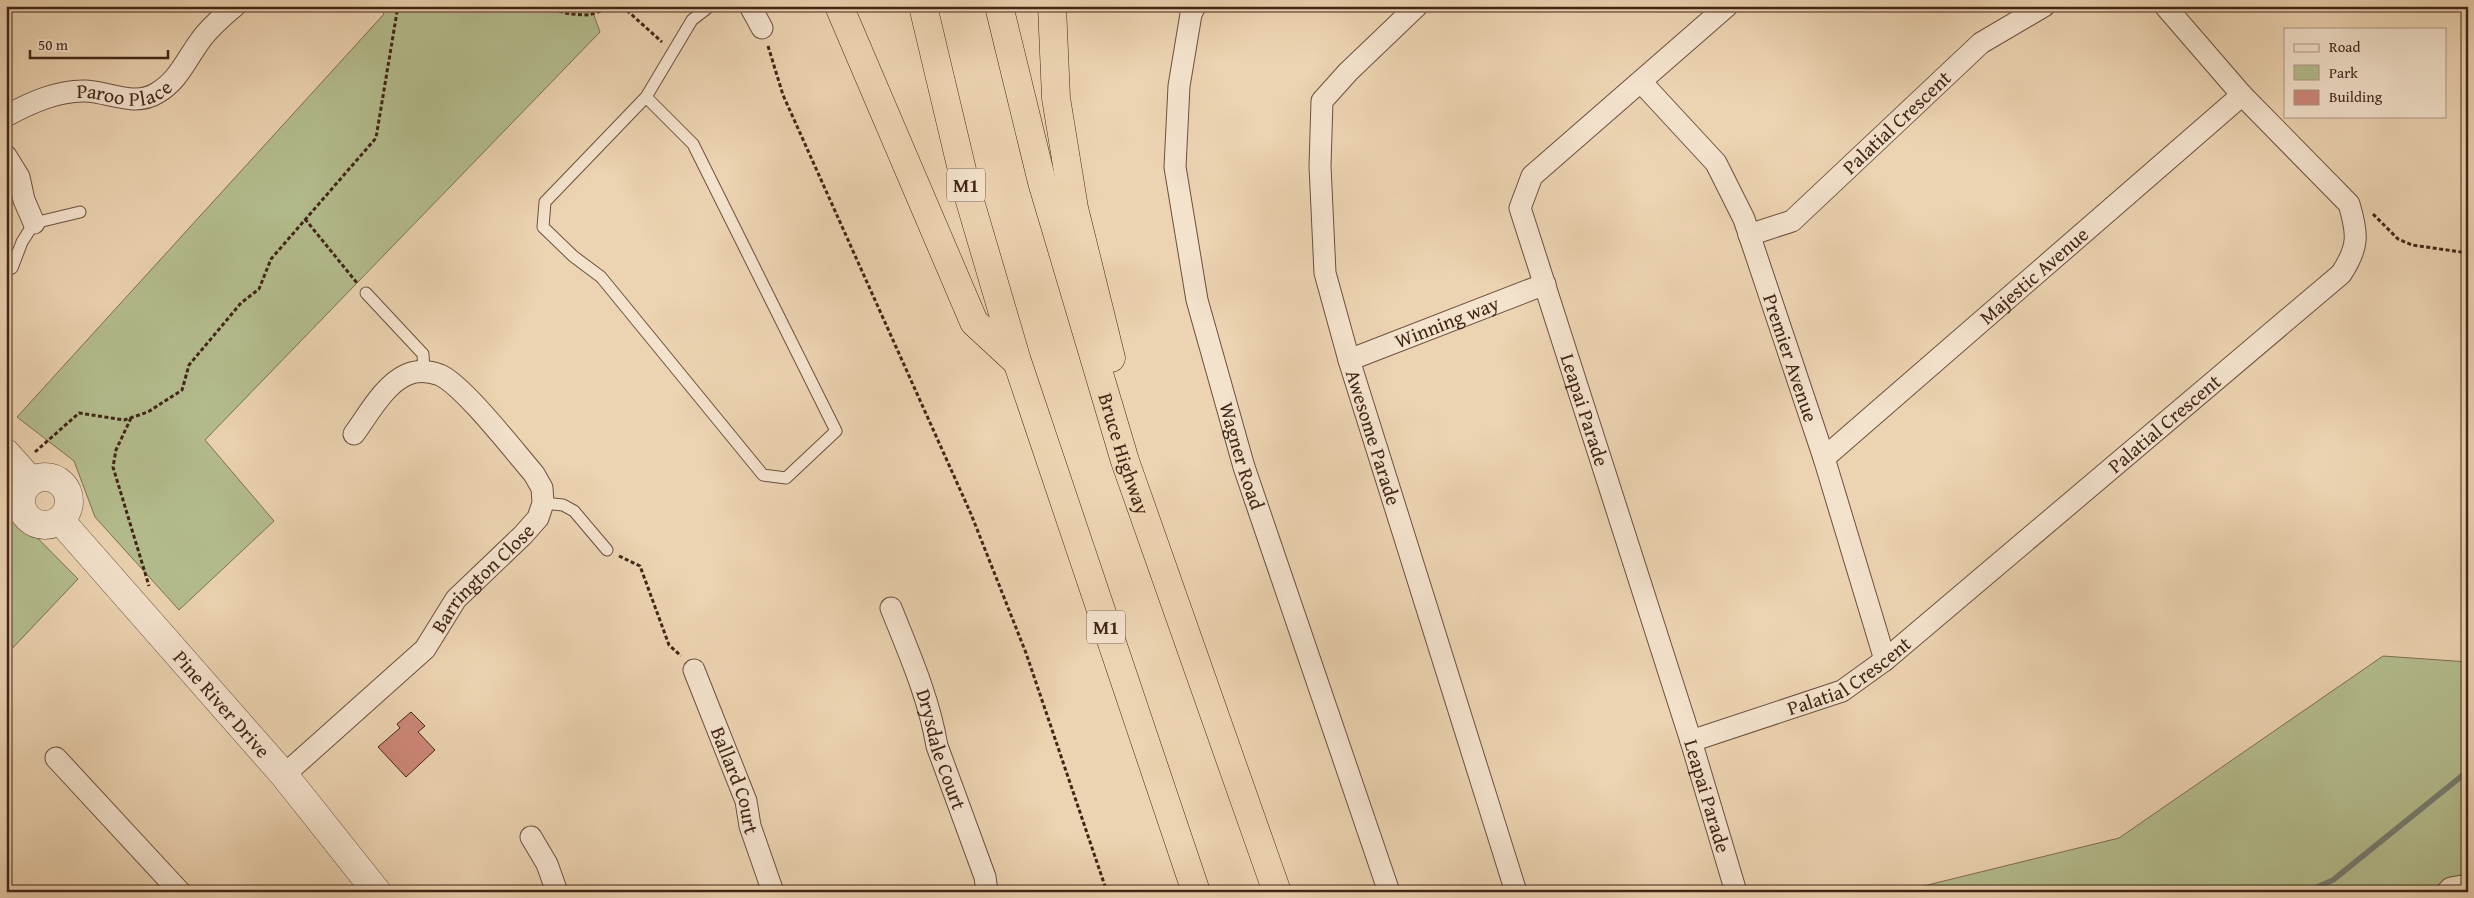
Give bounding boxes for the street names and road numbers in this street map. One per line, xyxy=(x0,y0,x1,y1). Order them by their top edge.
street label: Palatial Crescent xyxy=(1835,63,1957,181)
street label: Paroo Place xyxy=(76,73,178,113)
road number: M1 xyxy=(947,168,985,202)
street label: Majestic Avenue xyxy=(1973,220,2094,331)
street label: Winning way xyxy=(1390,288,1503,355)
street label: Premier Avenue xyxy=(1756,290,1826,426)
street label: Leapai Parade xyxy=(1554,350,1617,470)
street label: Awesome Parade xyxy=(1339,366,1409,509)
street label: Palatial Crescent xyxy=(2101,367,2227,480)
street label: Bruce Highway xyxy=(1091,389,1158,518)
street label: Wagner Road xyxy=(1212,399,1273,514)
street label: Barrington Close xyxy=(424,517,541,638)
road number: M1 xyxy=(1087,610,1125,644)
street label: Palatial Crescent xyxy=(1783,629,1917,722)
street label: Pine River Drive xyxy=(167,643,278,764)
street label: Drysdale Court xyxy=(909,685,974,814)
street label: Ballard Court xyxy=(704,722,767,838)
street label: Leapai Parade xyxy=(1677,736,1738,856)

